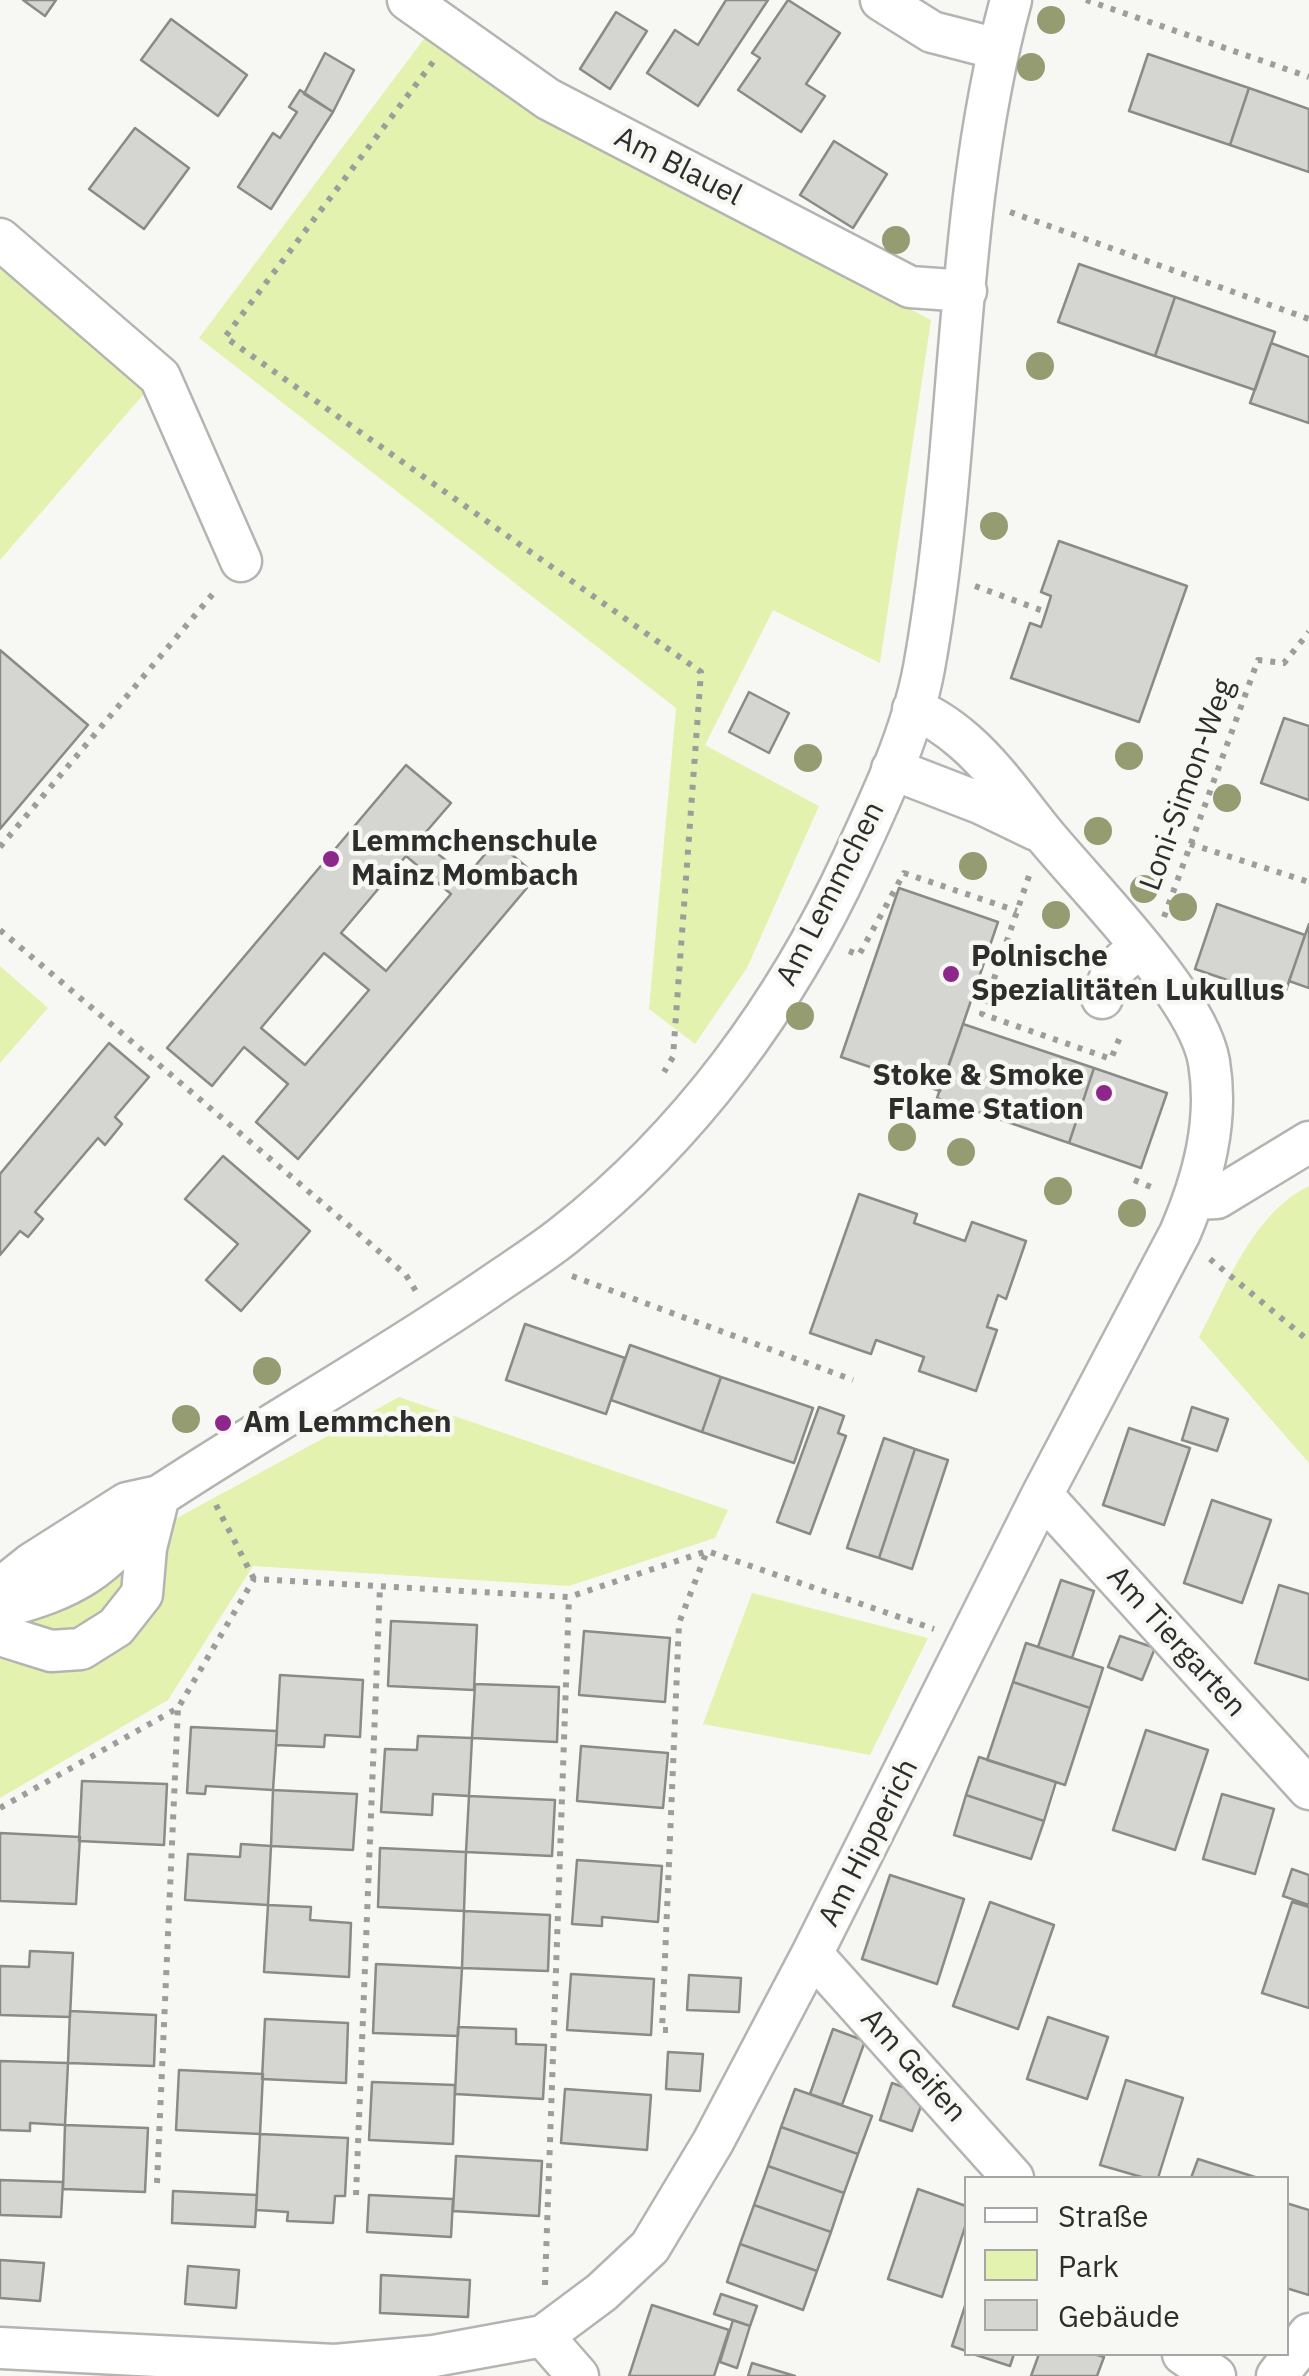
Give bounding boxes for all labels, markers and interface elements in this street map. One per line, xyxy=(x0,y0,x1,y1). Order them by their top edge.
street label: Am Blauel xyxy=(608,120,748,214)
street label: Loni-Simon-Weg xyxy=(1133,674,1243,896)
street label: Am Lemmchen xyxy=(769,796,893,992)
place label: Lemmchenschule Mainz Mombach xyxy=(351,824,598,894)
marker: Lemmchenschule Mainz Mombach xyxy=(320,848,342,870)
place label: Polnische Spezialitäten Lukullus xyxy=(971,939,1285,1010)
marker: Polnische Spezialitäten Lukullus xyxy=(940,963,962,985)
place label: Stoke & Smoke Flame Station xyxy=(872,1058,1084,1128)
marker: Stoke & Smoke Flame Station xyxy=(1093,1082,1115,1104)
place label: Am Lemmchen xyxy=(243,1405,452,1441)
marker: Am Lemmchen xyxy=(212,1412,234,1434)
street label: Am Tiergarten xyxy=(1099,1559,1253,1725)
street label: Am Hipperich xyxy=(811,1753,927,1933)
street label: Am Geifen xyxy=(853,2002,973,2130)
legend xyxy=(964,2176,1289,2356)
text: Straße xyxy=(1058,2196,1149,2235)
text: Park xyxy=(1058,2246,1119,2285)
text: Gebäude xyxy=(1058,2296,1180,2335)

